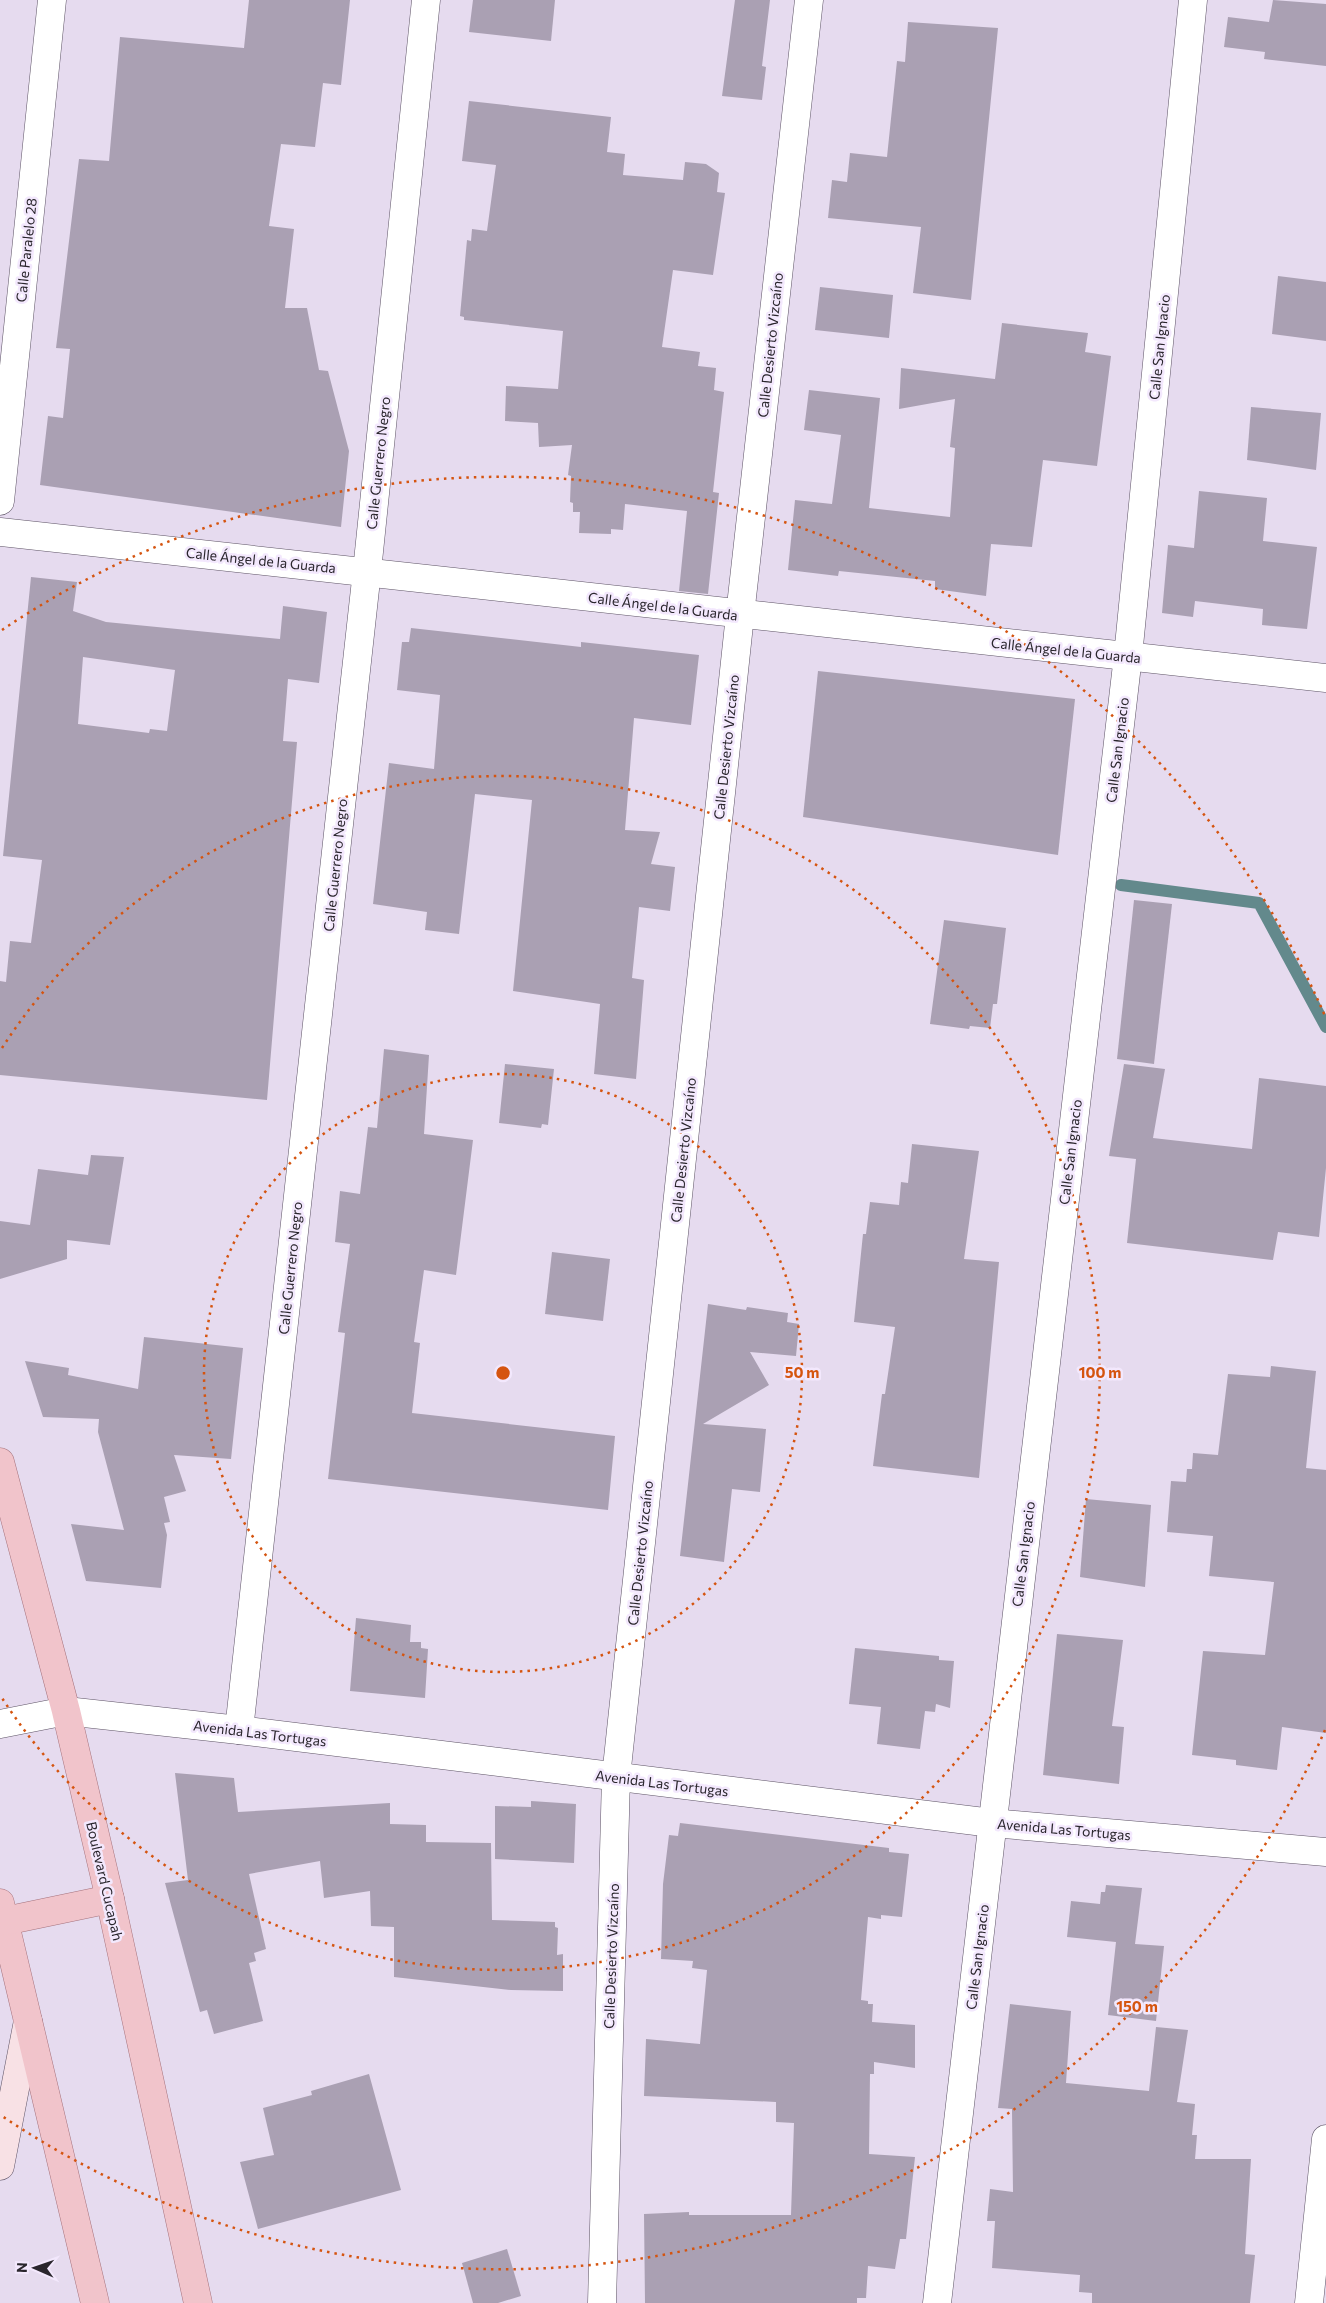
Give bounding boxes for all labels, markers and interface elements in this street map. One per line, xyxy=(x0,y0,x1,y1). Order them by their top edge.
street label: Calle Paralelo 28 xyxy=(12,197,40,303)
street label: Calle Desierto Vizcaíno xyxy=(754,272,786,418)
street label: Calle San Ignacio xyxy=(1145,293,1173,401)
street label: Calle Guerrero Negro xyxy=(363,396,393,530)
street label: Calle Ángel de la Guarda xyxy=(185,544,337,576)
street label: Calle Ángel de la Guarda xyxy=(587,588,739,624)
street label: Calle Ángel de la Guarda xyxy=(990,634,1142,666)
street label: Calle Desierto Vizcaíno xyxy=(710,674,742,820)
street label: Calle San Ignacio xyxy=(1102,696,1132,804)
street label: Calle Guerrero Negro xyxy=(320,798,350,932)
street label: Calle Desierto Vizcaíno xyxy=(667,1077,699,1223)
street label: Calle San Ignacio xyxy=(1055,1098,1085,1206)
street label: Calle Guerrero Negro xyxy=(275,1201,305,1335)
text: 50 m xyxy=(785,1363,819,1381)
text: 100 m xyxy=(1079,1363,1121,1381)
centre of rings xyxy=(494,1364,512,1382)
street label: Calle Desierto Vizcaíno xyxy=(624,1480,656,1626)
street label: Calle San Ignacio xyxy=(1008,1500,1038,1608)
street label: Avenida Las Tortugas xyxy=(192,1716,328,1750)
street label: Avenida Las Tortugas xyxy=(594,1766,730,1800)
street label: Avenida Las Tortugas xyxy=(996,1815,1132,1843)
street label: Boulevard Cucapah xyxy=(83,1820,127,1942)
street label: Calle Desierto Vizcaíno xyxy=(600,1883,622,2029)
street label: Calle San Ignacio xyxy=(962,1903,992,2011)
text: 150 m xyxy=(1116,1997,1158,2015)
north arrow xyxy=(10,2243,60,2293)
text: N xyxy=(13,2262,30,2273)

